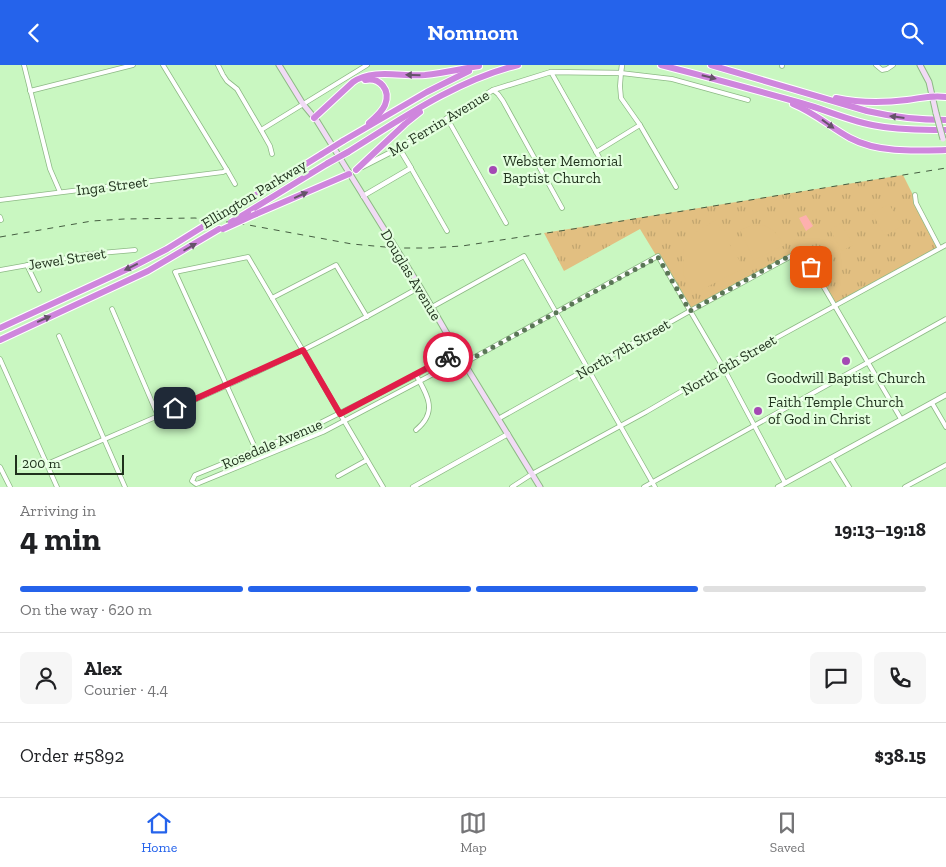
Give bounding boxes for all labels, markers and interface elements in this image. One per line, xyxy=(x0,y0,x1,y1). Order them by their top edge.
icon: back xyxy=(20,19,48,47)
text: Nomnom xyxy=(428,19,518,46)
icon: search xyxy=(898,19,926,47)
one-way arrow xyxy=(405,71,421,79)
one-way arrow xyxy=(701,73,716,81)
street label: Mc Ferrin Avenue xyxy=(385,86,493,160)
one-way arrow xyxy=(889,113,905,121)
one-way arrow xyxy=(821,119,835,129)
place label: Webster Memorial Baptist Church xyxy=(503,152,622,187)
street label: Ellington Parkway xyxy=(198,155,310,232)
marker: Webster Memorial Baptist Church xyxy=(487,164,499,176)
street label: Inga Street xyxy=(75,173,149,199)
one-way arrow xyxy=(294,190,308,198)
street label: Douglas Avenue xyxy=(377,226,445,324)
one-way arrow xyxy=(183,242,196,251)
street label: Jewel Street xyxy=(27,244,108,274)
pin xyxy=(790,246,832,288)
icon: bag xyxy=(797,253,825,281)
one-way arrow xyxy=(124,263,138,271)
one-way arrow xyxy=(37,315,51,323)
street label: North 7th Street xyxy=(573,315,674,383)
street label: North 6th Street xyxy=(678,330,780,399)
courier xyxy=(423,332,473,382)
icon: bike xyxy=(434,343,462,371)
marker: Goodwill Baptist Church xyxy=(840,355,852,367)
place label: Goodwill Baptist Church xyxy=(767,369,926,387)
pin xyxy=(154,387,196,429)
place label: Faith Temple Church of God in Christ xyxy=(768,393,904,428)
icon: home xyxy=(161,394,189,422)
marker: Faith Temple Church of God in Christ xyxy=(752,405,764,417)
street label: Rosedale Avenue xyxy=(219,415,325,473)
scale bar xyxy=(15,452,124,475)
text: 200 m xyxy=(22,455,61,472)
text: Arriving in xyxy=(20,501,96,520)
text: 19:13–19:18 xyxy=(834,518,926,541)
text: 4 min xyxy=(20,520,101,558)
text: On the way · 620 m xyxy=(20,600,152,619)
button: person xyxy=(20,652,72,704)
button: chat xyxy=(810,652,862,704)
button: phone xyxy=(874,652,926,704)
text: Alex xyxy=(84,657,122,680)
text: Courier · 4.4 xyxy=(84,680,168,699)
text: Order #5892 xyxy=(20,744,124,767)
text: $38.15 xyxy=(874,744,926,767)
tab: Home xyxy=(141,809,177,856)
tab: Map xyxy=(459,809,487,856)
tab: Saved xyxy=(770,809,805,856)

